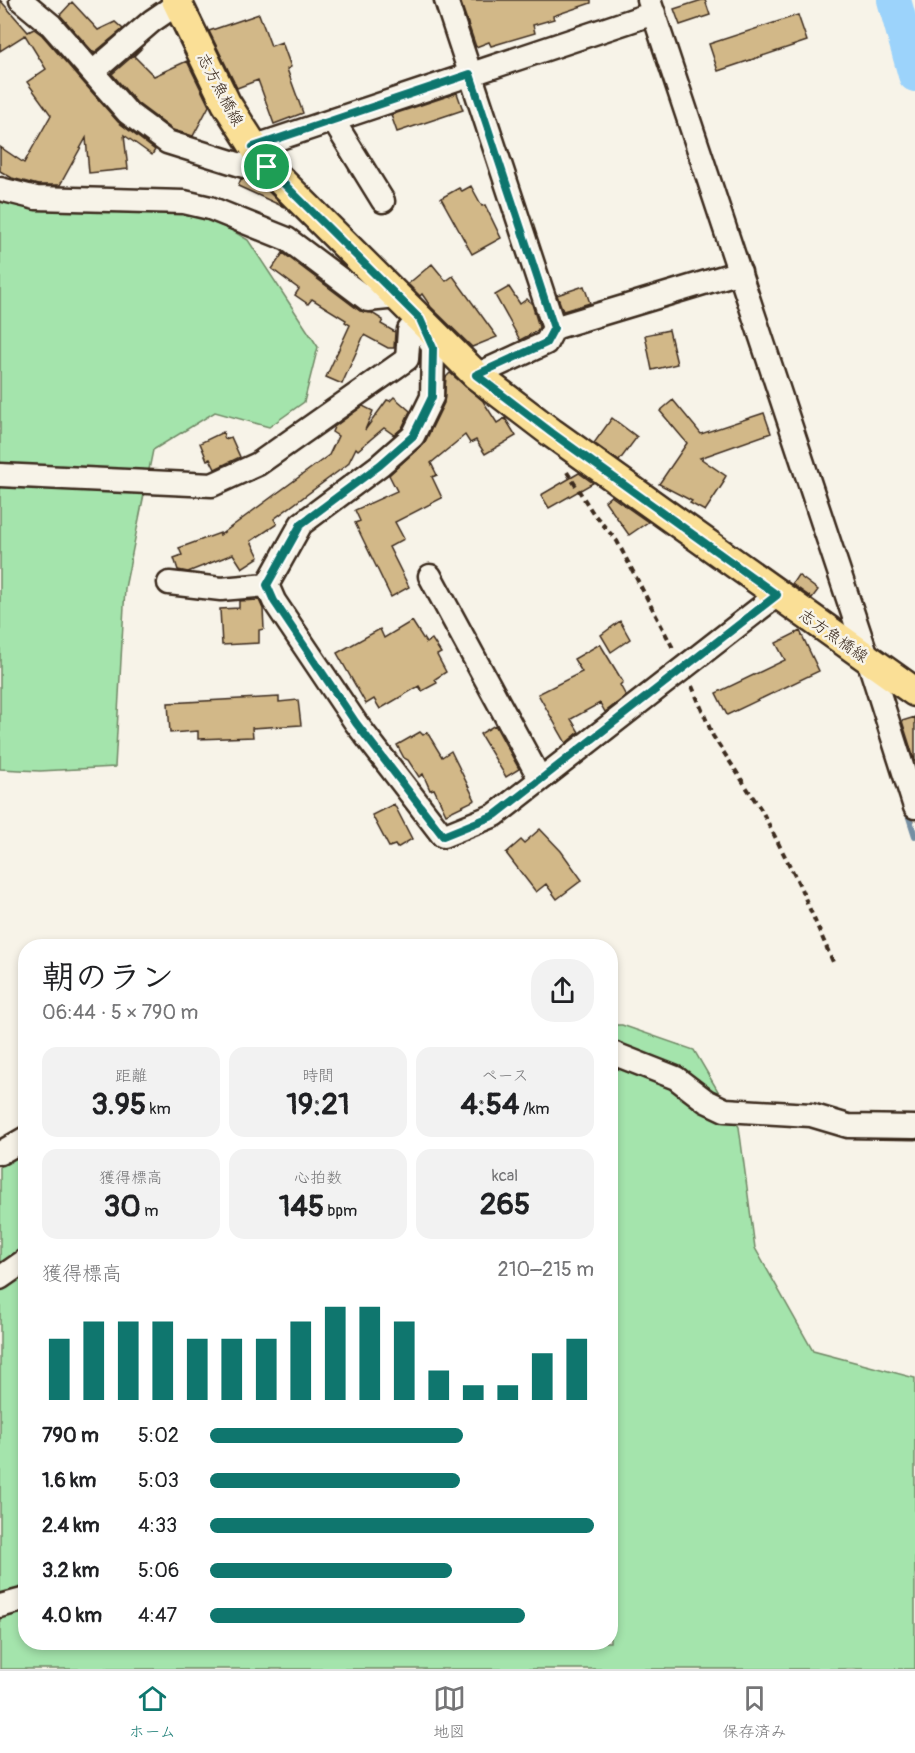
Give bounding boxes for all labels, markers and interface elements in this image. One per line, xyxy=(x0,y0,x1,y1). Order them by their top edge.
street label: 志方魚橋線 xyxy=(193,49,248,129)
pin xyxy=(241,141,292,192)
icon: arrive xyxy=(250,150,283,183)
street label: 志方魚橋線 xyxy=(795,605,872,667)
text: 朝のラン xyxy=(42,957,174,998)
button: share xyxy=(531,959,594,1022)
text: 06:44 · 5 × 790 m xyxy=(42,1000,198,1025)
text: 距離 xyxy=(115,1066,147,1086)
text: 時間 xyxy=(302,1066,334,1086)
text: ペース xyxy=(481,1066,529,1086)
text: 3.95 xyxy=(91,1086,146,1123)
text: 19:21 xyxy=(286,1086,350,1123)
text: 4:54 xyxy=(460,1086,519,1123)
text: km xyxy=(146,1099,171,1119)
text: /km xyxy=(519,1099,550,1119)
text: kcal xyxy=(492,1166,518,1186)
text: 獲得標高 xyxy=(99,1168,163,1188)
text: 心拍数 xyxy=(294,1168,342,1188)
text: 265 xyxy=(480,1186,530,1223)
text: 30 xyxy=(104,1188,141,1225)
text: 145 xyxy=(279,1188,324,1225)
text: m xyxy=(141,1201,158,1221)
text: bpm xyxy=(324,1201,357,1221)
text: 210–215 m xyxy=(498,1257,594,1282)
text: 獲得標高 xyxy=(42,1261,122,1286)
text: 790 m xyxy=(42,1423,99,1448)
text: 5:02 xyxy=(138,1423,179,1448)
text: 1.6 km xyxy=(42,1468,96,1493)
text: 5:03 xyxy=(138,1468,179,1493)
text: 2.4 km xyxy=(42,1513,100,1538)
text: 4:33 xyxy=(138,1513,177,1538)
text: 3.2 km xyxy=(42,1558,99,1583)
text: 5:06 xyxy=(138,1558,179,1583)
text: 4.0 km xyxy=(42,1603,102,1628)
text: 4:47 xyxy=(138,1603,177,1628)
tab: ホーム xyxy=(128,1682,176,1742)
tab: 地図 xyxy=(433,1682,466,1742)
tab: 保存済み xyxy=(723,1682,787,1742)

